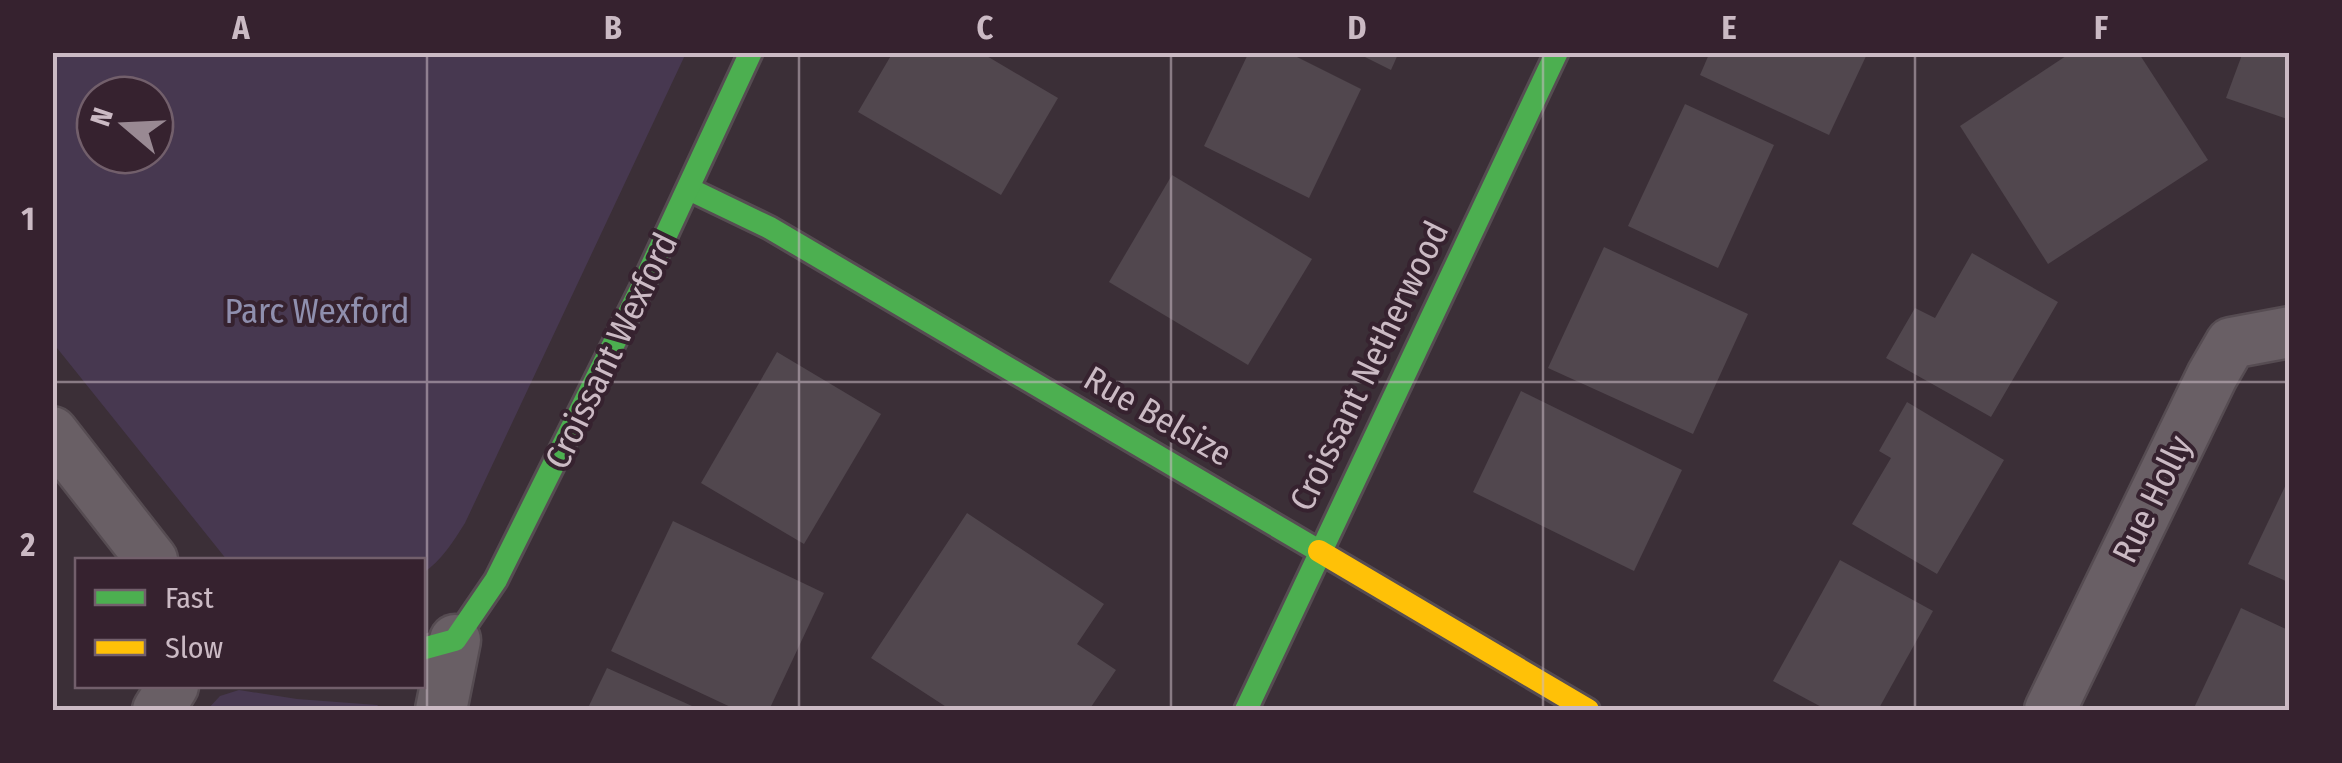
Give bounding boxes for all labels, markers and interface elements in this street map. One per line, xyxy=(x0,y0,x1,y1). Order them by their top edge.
text: A xyxy=(231,9,250,47)
text: B xyxy=(604,9,622,47)
text: C xyxy=(977,9,994,47)
text: D xyxy=(1347,9,1367,47)
text: E xyxy=(1721,9,1737,47)
text: F xyxy=(2094,9,2108,47)
north arrow xyxy=(75,75,175,175)
text: N xyxy=(84,104,120,130)
text: 1 xyxy=(21,200,35,238)
street label: Croissant Netherwood xyxy=(1281,214,1457,518)
street label: Croissant Wexford xyxy=(536,226,686,476)
park label: Parc Wexford xyxy=(224,290,410,332)
street label: Rue Belsize xyxy=(1077,357,1239,475)
street label: Rue Holly xyxy=(2103,428,2201,569)
text: 2 xyxy=(20,526,36,564)
legend xyxy=(75,558,425,688)
text: Fast xyxy=(165,580,214,616)
text: Slow xyxy=(165,630,223,666)

